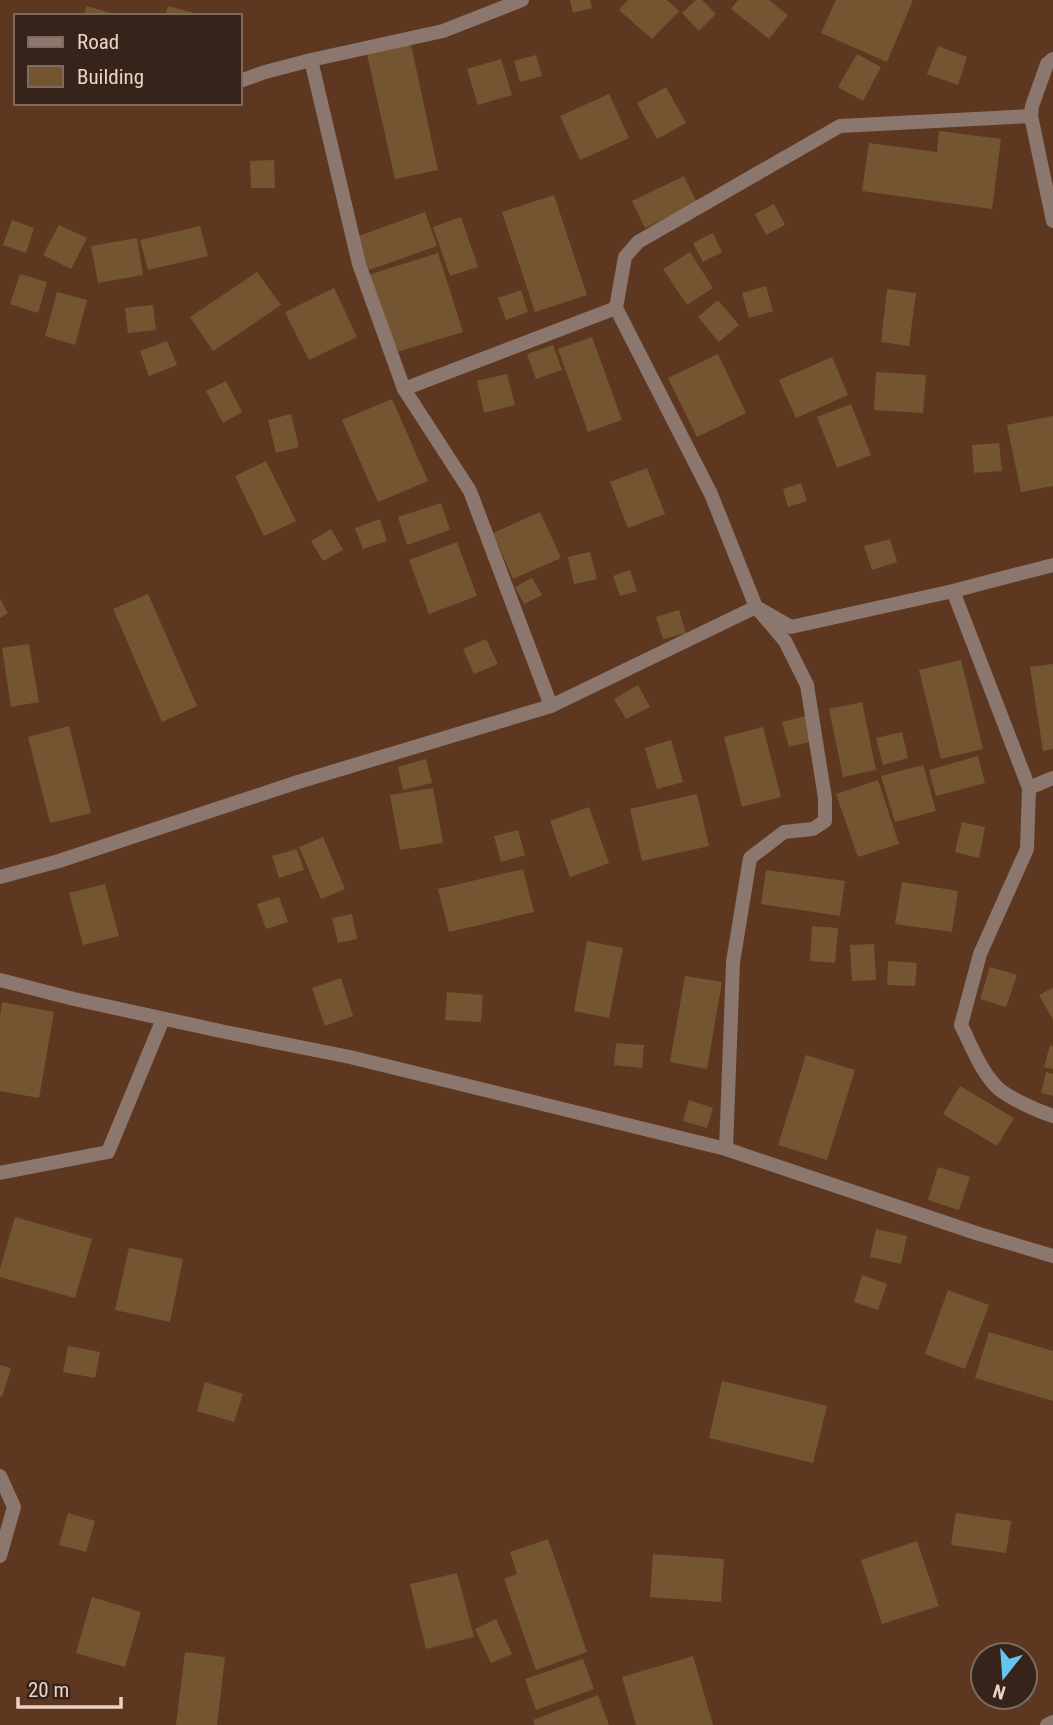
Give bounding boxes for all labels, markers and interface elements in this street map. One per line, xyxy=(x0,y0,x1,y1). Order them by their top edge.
legend xyxy=(14,14,242,105)
text: Road xyxy=(77,30,119,54)
text: Building xyxy=(77,65,144,89)
north arrow xyxy=(969,1641,1039,1711)
scale bar xyxy=(18,1666,121,1710)
text: 20 m xyxy=(28,1678,69,1702)
text: N xyxy=(990,1679,1008,1704)

